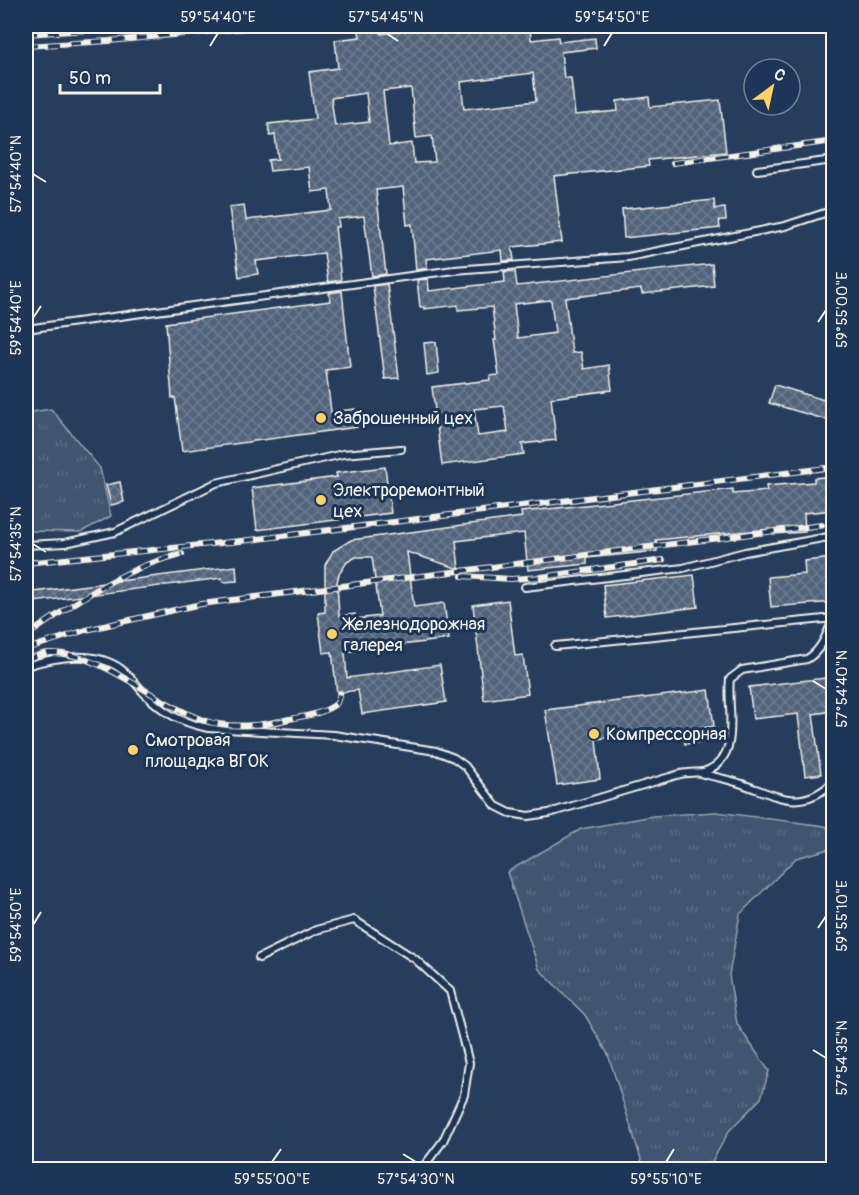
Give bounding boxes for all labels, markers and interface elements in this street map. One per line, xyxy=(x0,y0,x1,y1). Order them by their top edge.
text: 59°54'40"E xyxy=(180,8,256,27)
text: 57°54'45"N xyxy=(348,8,424,27)
text: 59°54'50"E xyxy=(575,8,649,27)
scale bar xyxy=(60,57,160,95)
north arrow xyxy=(742,57,802,117)
text: С xyxy=(770,64,789,86)
text: 50 m xyxy=(69,67,111,90)
text: 57°54'40"N xyxy=(7,135,26,213)
text: 59°55'00"E xyxy=(833,272,852,348)
text: 59°54'40"E xyxy=(7,280,26,356)
place label: Заброшенный цех xyxy=(333,407,473,430)
marker: Заброшенный цех xyxy=(314,411,328,425)
place label: Электроремонтный цех xyxy=(333,479,485,523)
marker: Электроремонтный цех xyxy=(314,493,328,507)
text: 57°54'35"N xyxy=(7,506,26,582)
place label: Железнодорожная галерея xyxy=(341,613,485,657)
marker: Железнодорожная галерея xyxy=(325,627,339,641)
text: 57°54'40"N xyxy=(833,650,852,728)
place label: Компрессорная xyxy=(606,723,727,746)
marker: Компрессорная xyxy=(587,727,601,741)
place label: Смотровая площадка ВГОК xyxy=(145,729,269,773)
marker: Смотровая площадка ВГОК xyxy=(126,743,140,757)
text: 59°55'10"E xyxy=(833,880,852,952)
text: 59°54'50"E xyxy=(7,888,26,962)
text: 57°54'35"N xyxy=(833,1020,852,1096)
text: 59°55'00"E xyxy=(234,1170,310,1189)
text: 57°54'30"N xyxy=(377,1170,455,1189)
text: 59°55'10"E xyxy=(630,1170,702,1189)

